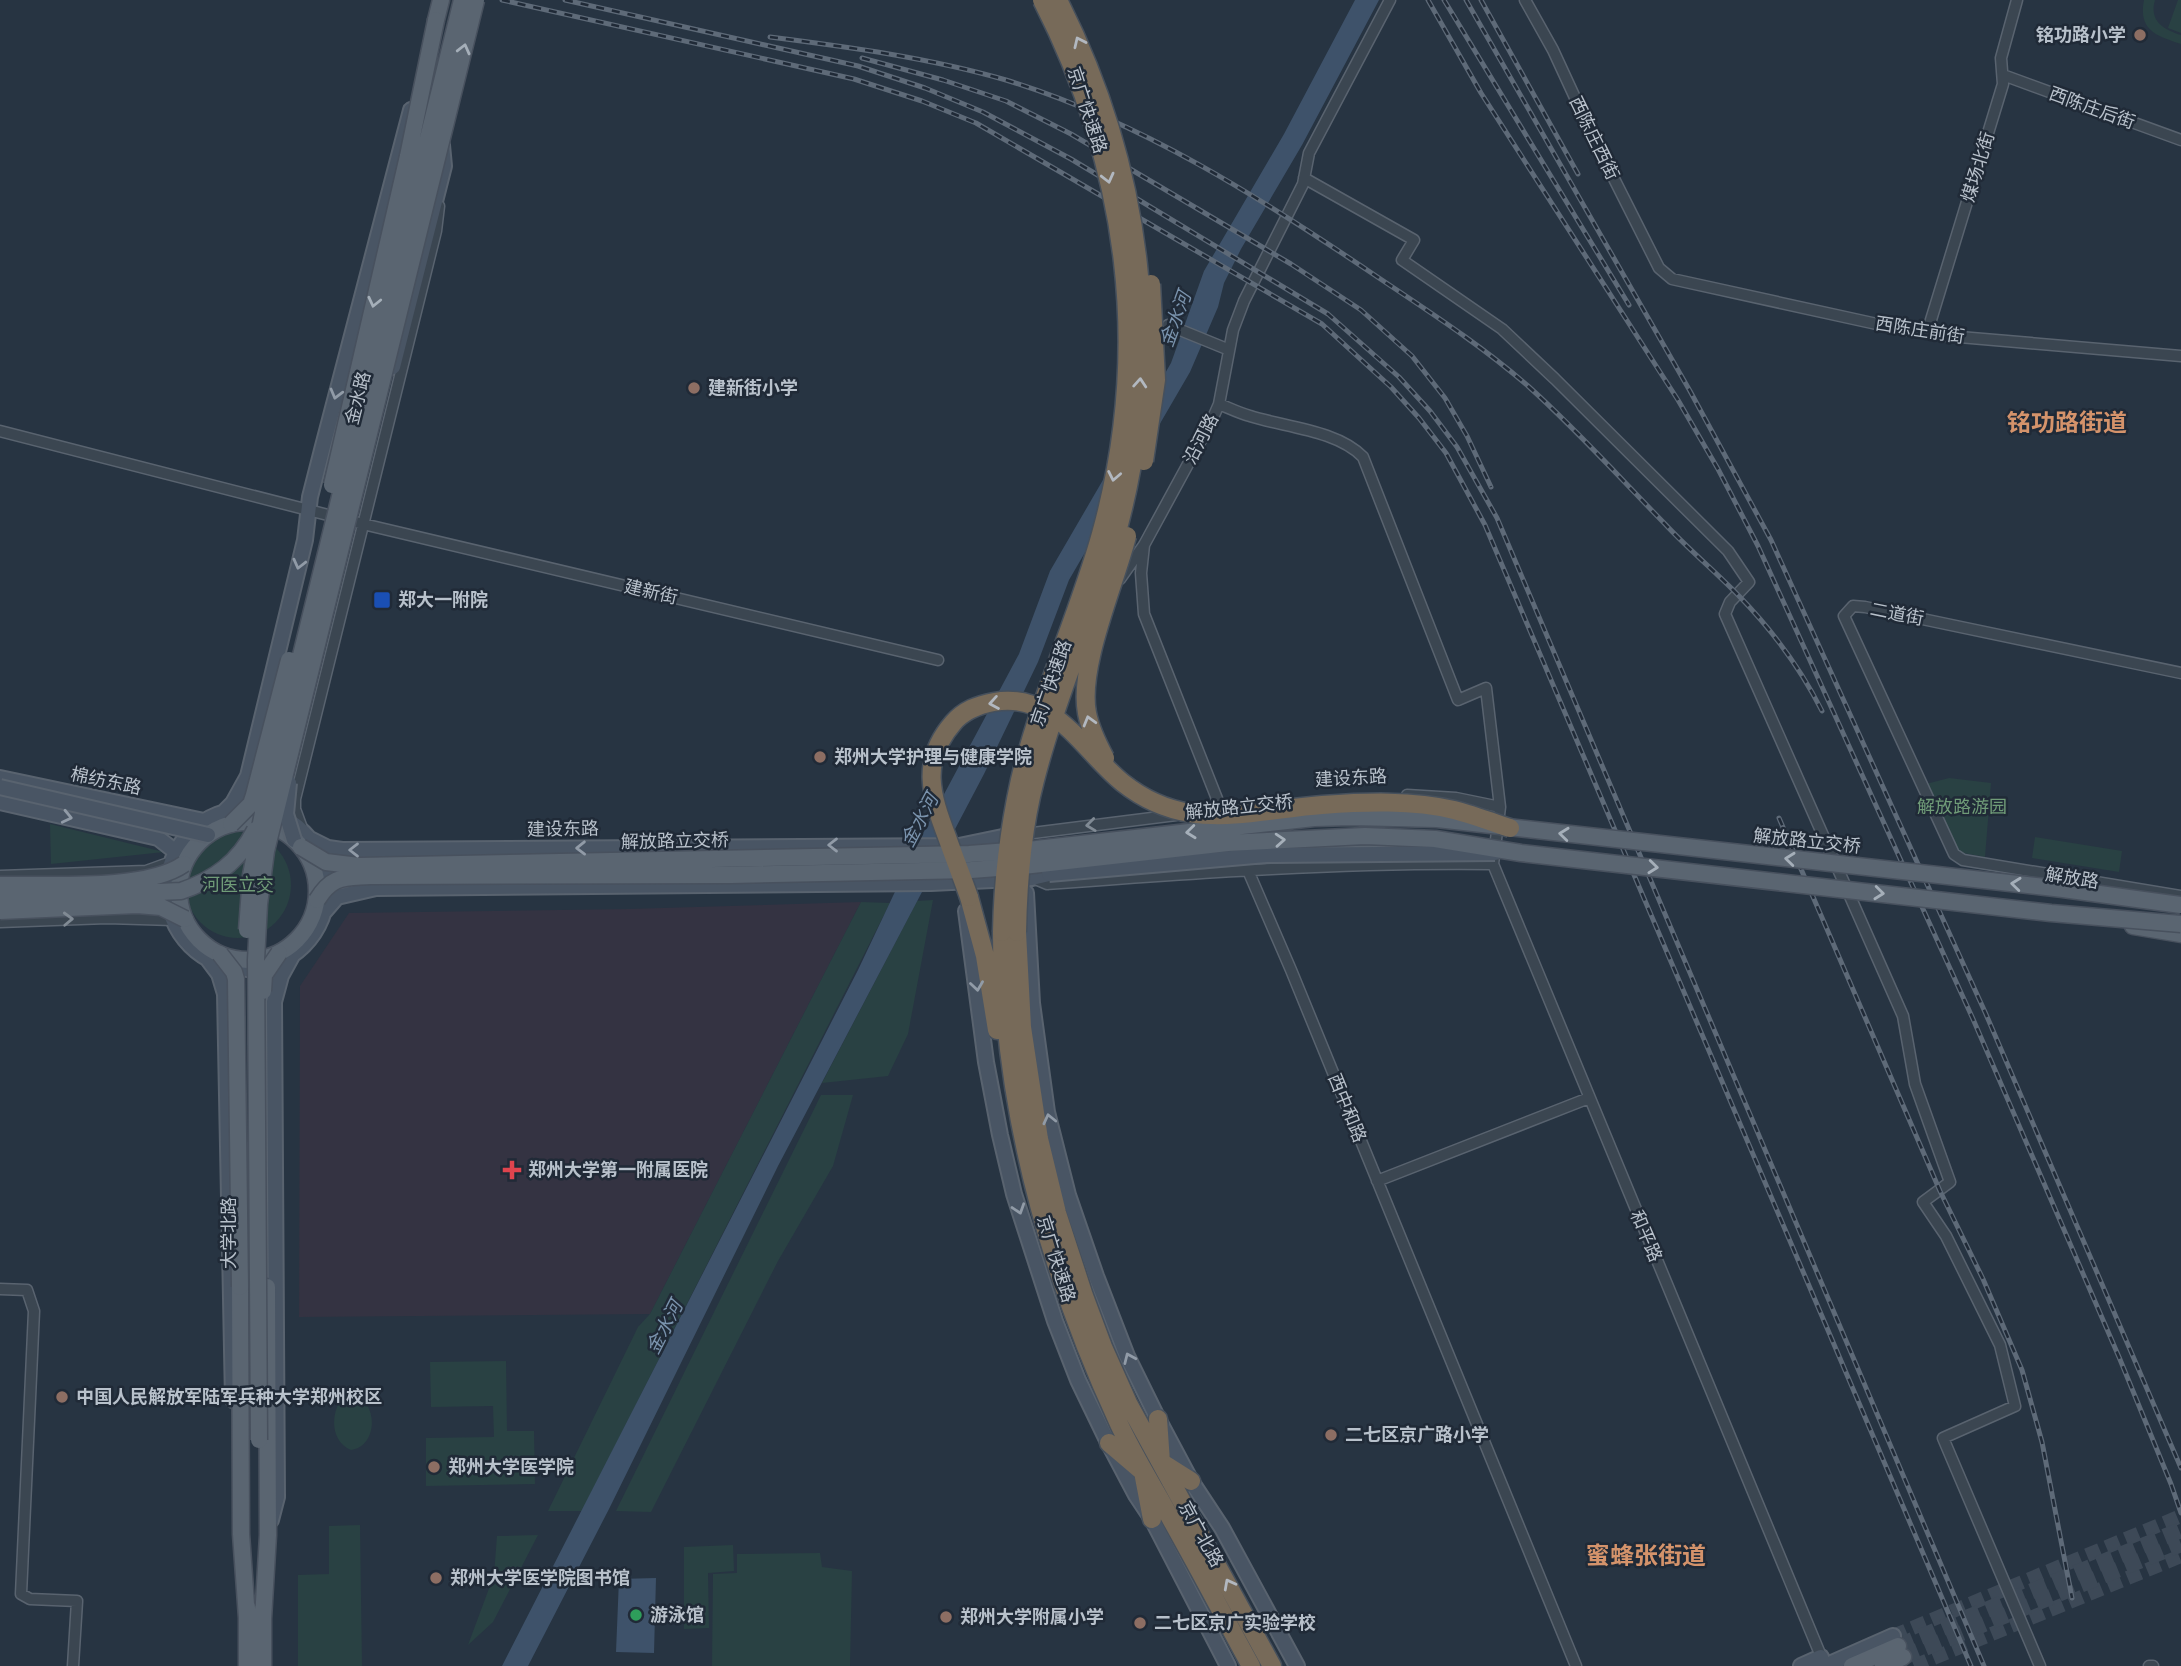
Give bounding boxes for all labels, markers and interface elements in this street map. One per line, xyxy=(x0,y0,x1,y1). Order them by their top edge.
place label: 铭功路小学 xyxy=(2036,23,2126,45)
marker: 铭功路小学 xyxy=(2132,27,2148,43)
one-way arrow xyxy=(1073,37,1087,49)
one-way arrow xyxy=(456,43,470,55)
street label: 京广快速路 xyxy=(1064,63,1112,156)
street label: 西陈庄后街 xyxy=(2046,81,2138,133)
street label: 西陈庄西街 xyxy=(1565,92,1625,183)
street label: 煤场北街 xyxy=(1956,129,1998,204)
one-way arrow xyxy=(1100,172,1114,184)
water label: 金水河 xyxy=(1154,284,1196,350)
one-way arrow xyxy=(368,296,383,308)
street label: 西陈庄前街 xyxy=(1874,311,1966,347)
street label: 金水路 xyxy=(340,369,374,427)
place label: 建新街小学 xyxy=(708,376,798,398)
one-way arrow xyxy=(1133,377,1148,388)
marker: 建新街小学 xyxy=(686,380,702,396)
one-way arrow xyxy=(330,387,344,399)
district label: 铭功路街道 xyxy=(2007,407,2127,436)
street label: 沿河路 xyxy=(1178,409,1222,468)
one-way arrow xyxy=(1108,470,1123,482)
one-way arrow xyxy=(293,558,307,570)
street label: 建新街 xyxy=(622,574,680,608)
place label: 郑大一附院 xyxy=(398,588,488,610)
marker: 郑大一附院 xyxy=(372,590,392,610)
street label: 二道街 xyxy=(1869,597,1926,629)
street label: 京广快速路 xyxy=(1025,637,1075,729)
one-way arrow xyxy=(988,695,1000,710)
one-way arrow xyxy=(1083,715,1098,727)
place label: 郑州大学护理与健康学院 xyxy=(834,745,1032,767)
marker: 郑州大学护理与健康学院 xyxy=(812,749,828,765)
street label: 棉纺东路 xyxy=(69,762,144,798)
street label: 建设东路 xyxy=(1314,764,1387,790)
water label: 金水河 xyxy=(895,786,944,850)
street label: 解放路立交桥 xyxy=(1184,789,1294,823)
park label: 解放路游园 xyxy=(1917,795,2007,817)
one-way arrow xyxy=(60,809,72,824)
street label: 建设东路 xyxy=(527,816,599,840)
one-way arrow xyxy=(1085,818,1097,833)
street label: 解放路立交桥 xyxy=(1752,823,1862,857)
one-way arrow xyxy=(1185,824,1197,839)
one-way arrow xyxy=(1558,827,1570,842)
street label: 解放路立交桥 xyxy=(621,828,729,852)
one-way arrow xyxy=(1275,833,1286,848)
one-way arrow xyxy=(828,837,838,853)
one-way arrow xyxy=(576,840,586,856)
one-way arrow xyxy=(348,842,359,858)
one-way arrow xyxy=(1784,852,1795,867)
one-way arrow xyxy=(1647,860,1658,875)
street label: 解放路 xyxy=(2044,862,2101,892)
park label: 河医立交 xyxy=(202,873,274,895)
one-way arrow xyxy=(2010,876,2022,891)
one-way arrow xyxy=(1874,885,1885,900)
one-way arrow xyxy=(63,912,74,927)
one-way arrow xyxy=(969,980,984,992)
street label: 西中和路 xyxy=(1324,1070,1372,1145)
one-way arrow xyxy=(1042,1113,1057,1125)
place label: 郑州大学第一附属医院 xyxy=(528,1158,708,1180)
marker: 郑州大学第一附属医院 xyxy=(502,1160,522,1180)
street label: 大学北路 xyxy=(217,1197,239,1269)
one-way arrow xyxy=(1011,1203,1025,1215)
street label: 和平路 xyxy=(1626,1206,1668,1265)
street label: 京广快速路 xyxy=(1033,1212,1081,1305)
water label: 金水河 xyxy=(640,1293,689,1357)
one-way arrow xyxy=(1123,1353,1137,1365)
place label: 中国人民解放军陆军兵种大学郑州校区 xyxy=(76,1385,382,1407)
marker: 中国人民解放军陆军兵种大学郑州校区 xyxy=(54,1389,70,1405)
place label: 二七区京广路小学 xyxy=(1345,1423,1489,1445)
marker: 二七区京广路小学 xyxy=(1323,1427,1339,1443)
place label: 郑州大学医学院 xyxy=(448,1455,574,1477)
marker: 郑州大学医学院 xyxy=(426,1459,442,1475)
street label: 京广北路 xyxy=(1175,1497,1229,1570)
district label: 蜜蜂张街道 xyxy=(1586,1540,1706,1569)
place label: 郑州大学医学院图书馆 xyxy=(450,1566,630,1588)
marker: 郑州大学医学院图书馆 xyxy=(428,1570,444,1586)
one-way arrow xyxy=(1224,1579,1237,1591)
place label: 游泳馆 xyxy=(650,1603,704,1625)
place label: 郑州大学附属小学 xyxy=(960,1605,1104,1627)
marker: 游泳馆 xyxy=(628,1607,644,1623)
marker: 郑州大学附属小学 xyxy=(938,1609,954,1625)
place label: 二七区京广实验学校 xyxy=(1154,1611,1316,1633)
marker: 二七区京广实验学校 xyxy=(1132,1615,1148,1631)

